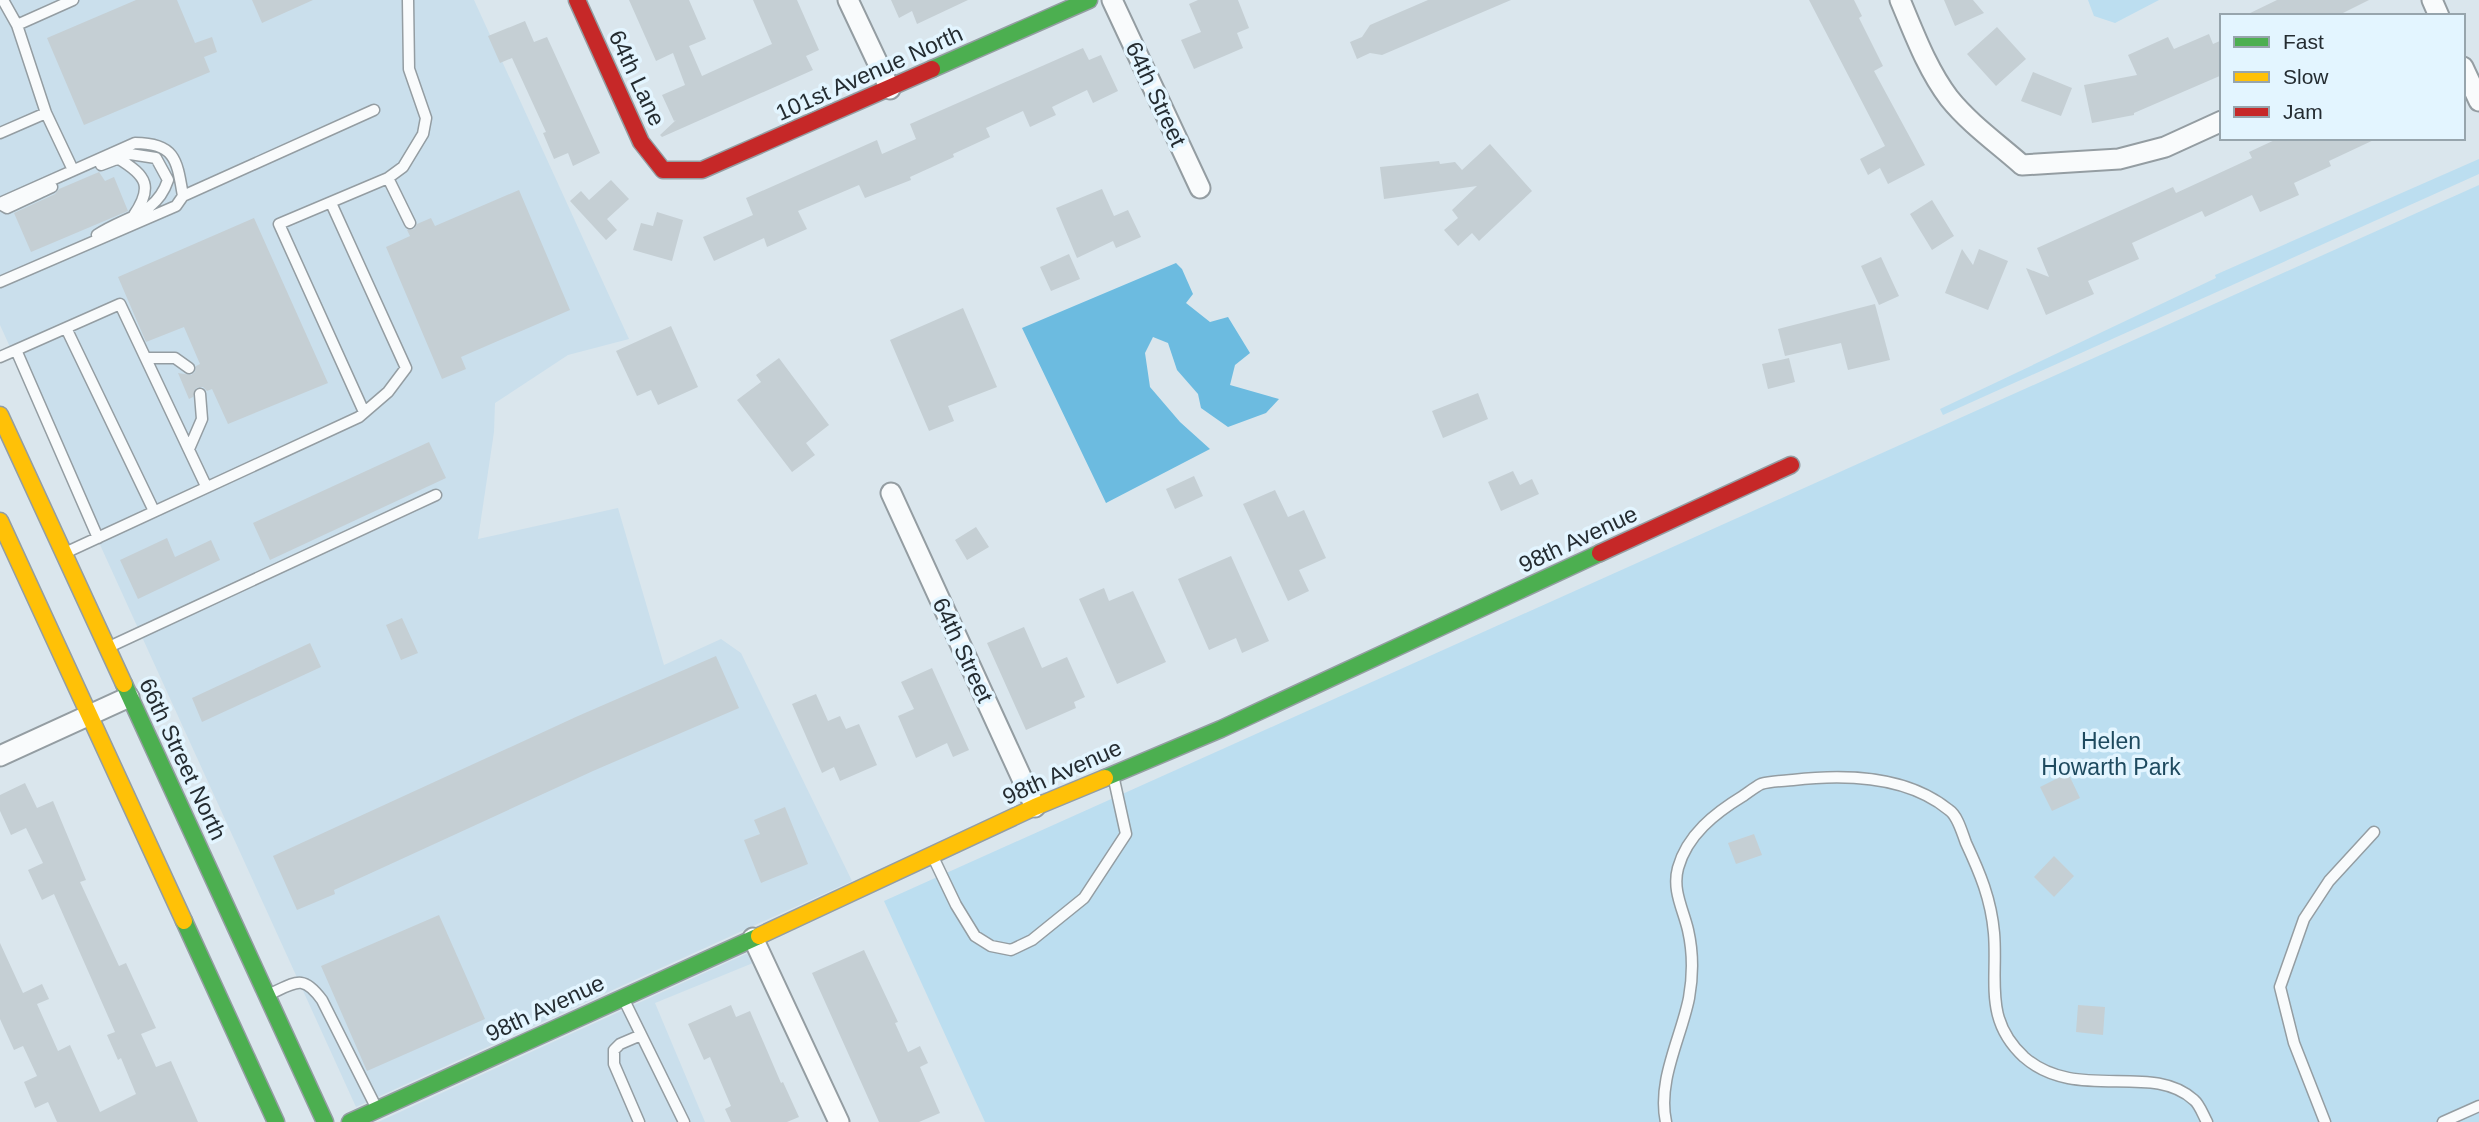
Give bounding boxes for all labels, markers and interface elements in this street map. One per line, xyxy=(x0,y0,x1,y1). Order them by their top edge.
legend xyxy=(2220,14,2465,140)
street label: 101st Avenue North xyxy=(772,20,966,126)
street label: 64th Lane xyxy=(604,26,670,130)
text: Fast xyxy=(2283,30,2324,53)
street label: 64th Street xyxy=(1120,38,1192,151)
text: Slow xyxy=(2283,65,2329,88)
text: Jam xyxy=(2283,100,2323,123)
street label: 98th Avenue xyxy=(1515,500,1641,578)
street label: 64th Street xyxy=(927,594,999,707)
street label: 66th Street North xyxy=(134,674,232,844)
park label: Helen Howarth Park xyxy=(2041,728,2181,780)
street label: 98th Avenue xyxy=(998,734,1126,810)
street label: 98th Avenue xyxy=(482,969,608,1047)

